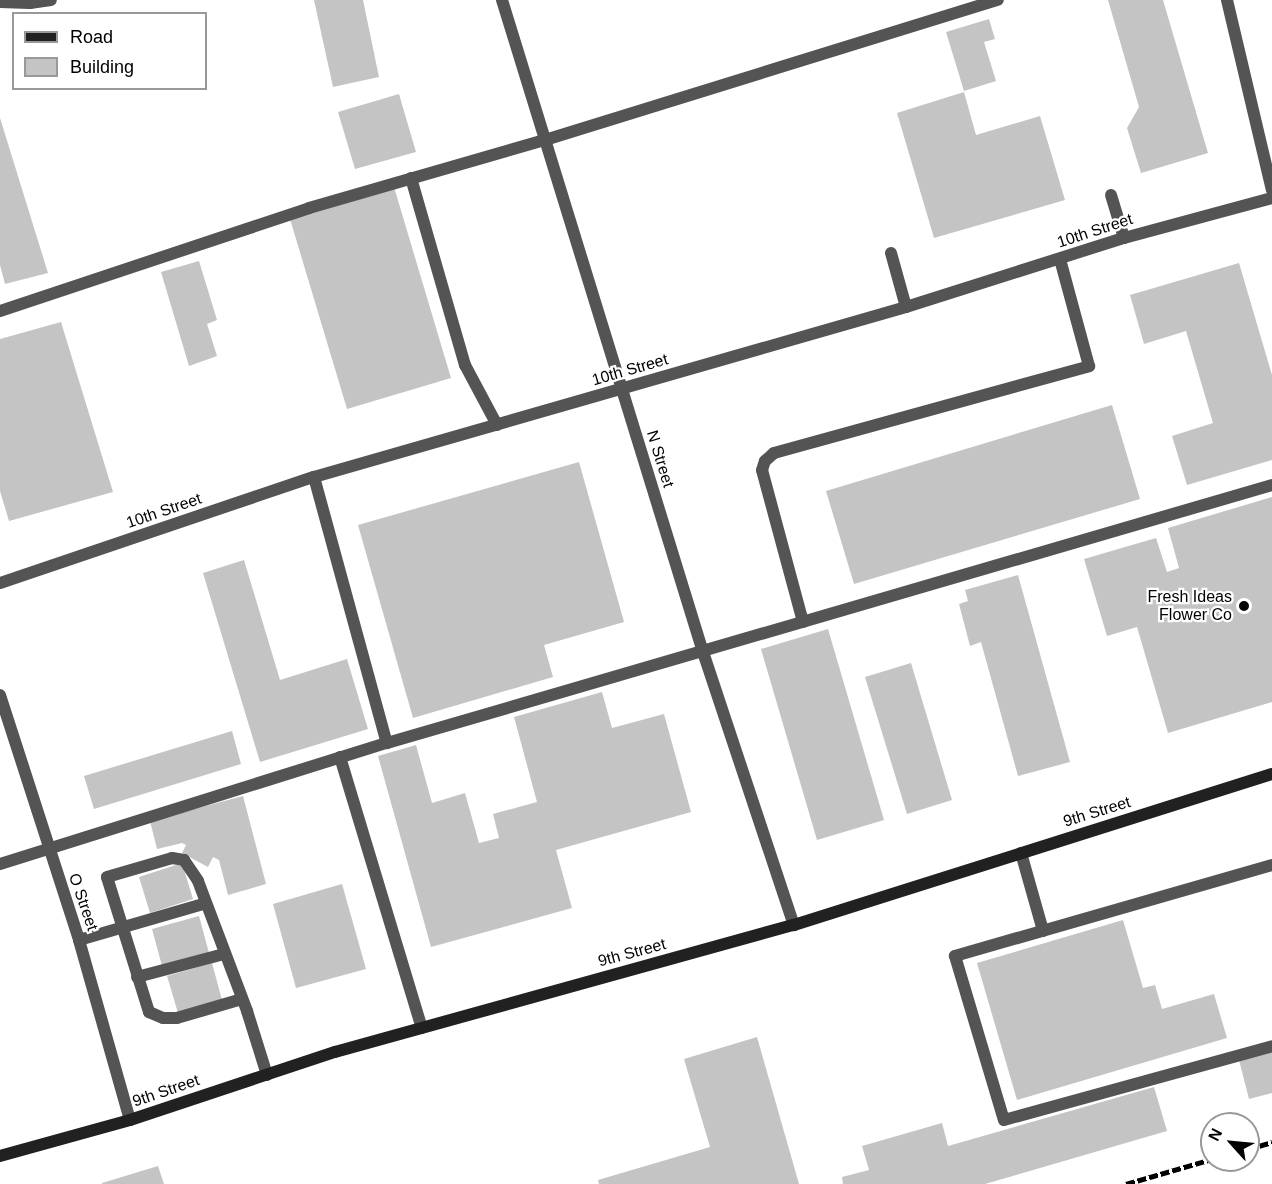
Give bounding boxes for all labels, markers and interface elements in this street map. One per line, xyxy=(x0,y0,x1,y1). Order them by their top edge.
legend xyxy=(12,12,207,90)
text: Road xyxy=(70,27,113,47)
text: Building xyxy=(70,57,134,77)
street label: 10th Street xyxy=(1055,210,1135,252)
street label: 10th Street xyxy=(590,350,670,390)
street label: N Street xyxy=(642,428,678,490)
street label: 10th Street xyxy=(124,489,204,533)
place label: Fresh Ideas Flower Co xyxy=(1148,587,1232,625)
marker: Fresh Ideas Flower Co xyxy=(1237,599,1251,613)
street label: 9th Street xyxy=(1061,793,1133,831)
street label: O Street xyxy=(64,871,102,933)
street label: 9th Street xyxy=(596,935,668,971)
street label: 9th Street xyxy=(130,1071,202,1111)
north arrow xyxy=(1200,1112,1260,1172)
text: N xyxy=(1205,1125,1225,1144)

